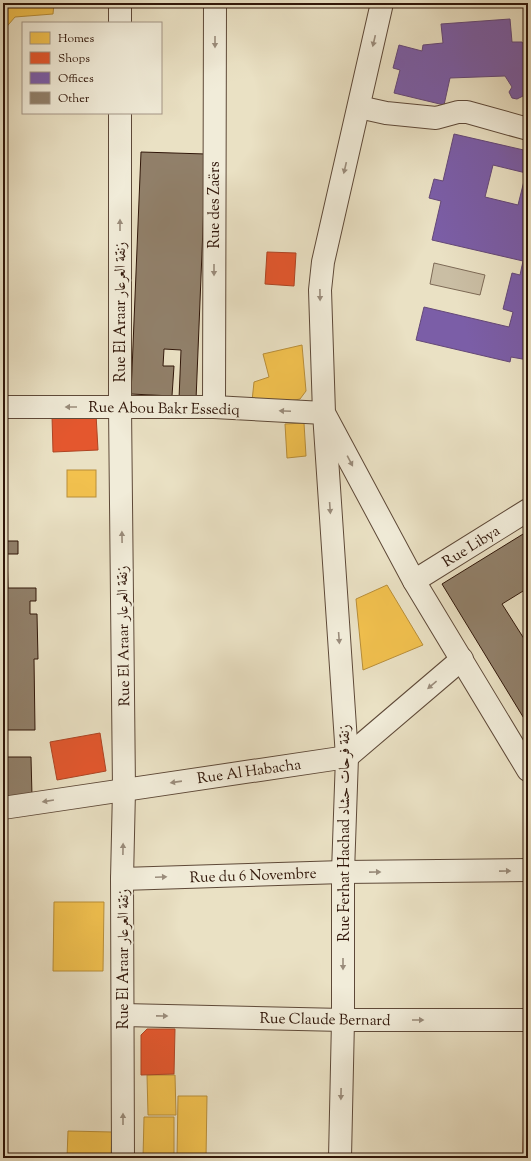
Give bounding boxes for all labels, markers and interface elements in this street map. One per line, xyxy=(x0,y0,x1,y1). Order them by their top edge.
legend xyxy=(22,22,162,114)
text: Homes xyxy=(58,30,94,48)
one-way arrow xyxy=(371,35,377,47)
one-way arrow xyxy=(212,36,218,49)
text: Shops xyxy=(58,50,90,68)
text: Offices xyxy=(58,70,94,88)
text: Other xyxy=(58,90,90,108)
street label: Rue des Zaërs xyxy=(205,161,226,249)
one-way arrow xyxy=(341,162,347,174)
one-way arrow xyxy=(117,218,123,231)
street label: Rue El Araar زنقة العرعار xyxy=(111,242,132,382)
one-way arrow xyxy=(211,264,217,277)
one-way arrow xyxy=(317,289,324,301)
street label: Rue Abou Bakr Essediq xyxy=(88,398,240,421)
one-way arrow xyxy=(64,404,77,410)
one-way arrow xyxy=(279,408,291,415)
one-way arrow xyxy=(346,455,353,467)
one-way arrow xyxy=(327,502,334,514)
street label: Rue Libya xyxy=(439,521,505,573)
one-way arrow xyxy=(118,531,125,543)
street label: Rue El Araar زنقة العرعار xyxy=(113,565,136,707)
one-way arrow xyxy=(336,632,342,645)
one-way arrow xyxy=(427,680,437,689)
street label: Rue Ferhat Hachad زنقة فرحات حشاد xyxy=(335,724,356,942)
street label: Rue Al Habacha xyxy=(196,755,303,790)
one-way arrow xyxy=(170,779,182,785)
one-way arrow xyxy=(42,798,54,804)
one-way arrow xyxy=(120,842,126,855)
street label: Rue du 6 Novembre xyxy=(189,864,317,889)
one-way arrow xyxy=(499,868,512,874)
one-way arrow xyxy=(369,869,382,875)
one-way arrow xyxy=(155,874,167,881)
street label: Rue El Araar زنقة العرعار xyxy=(114,889,135,1029)
one-way arrow xyxy=(340,958,346,971)
street label: Rue Claude Bernard xyxy=(259,1009,391,1032)
one-way arrow xyxy=(156,1013,169,1019)
one-way arrow xyxy=(412,1017,425,1023)
one-way arrow xyxy=(338,1088,344,1101)
one-way arrow xyxy=(120,1112,126,1125)

